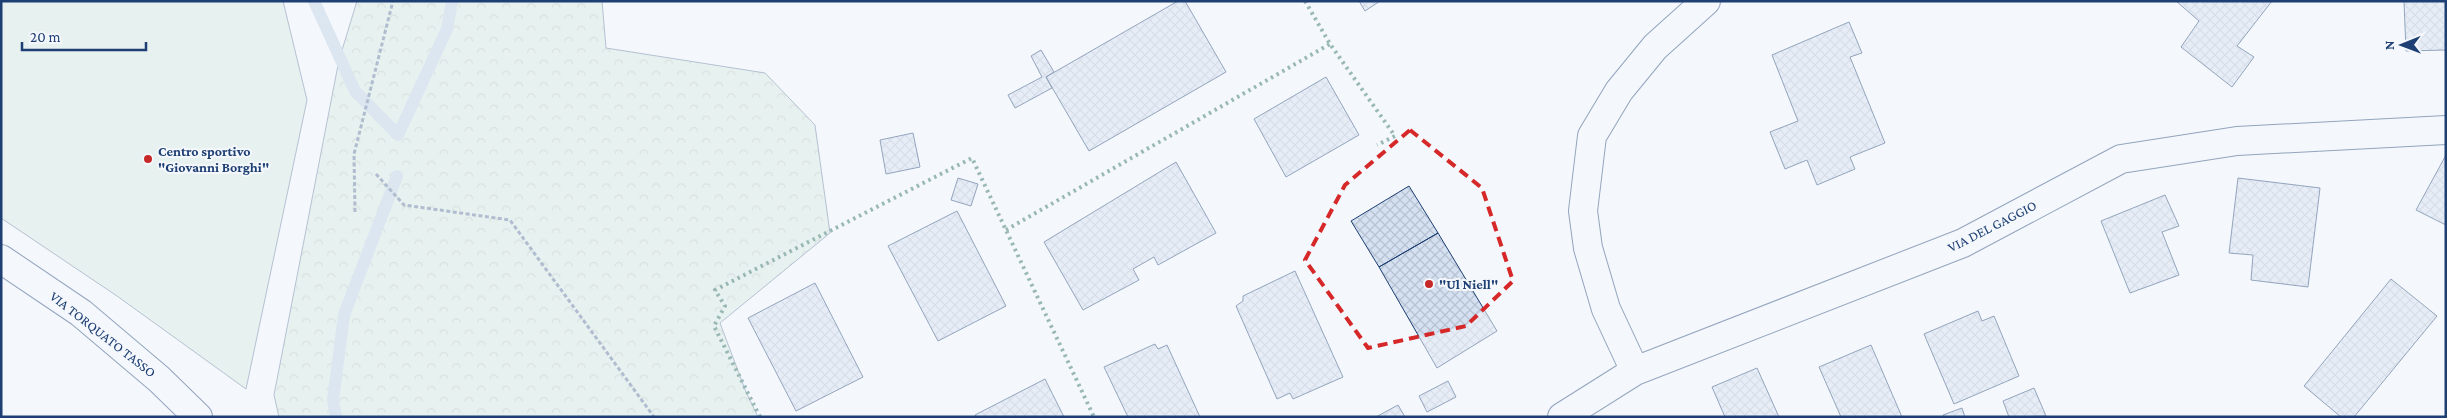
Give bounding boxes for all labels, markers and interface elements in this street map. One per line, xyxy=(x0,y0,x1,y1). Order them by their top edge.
scale bar xyxy=(22,20,146,52)
north arrow xyxy=(2377,20,2427,70)
text: 20 m xyxy=(30,29,61,45)
text: N xyxy=(2381,40,2397,50)
place label: Centro sportivo "Giovanni Borghi" xyxy=(158,143,269,175)
marker: Centro sportivo "Giovanni Borghi" xyxy=(142,153,154,165)
street label: VIA DEL GAGGIO xyxy=(1945,197,2039,255)
place label: "Ul Niell" xyxy=(1439,276,1498,292)
marker: "Ul Niell" xyxy=(1423,278,1435,290)
street label: VIA TORQUATO TASSO xyxy=(47,288,159,380)

